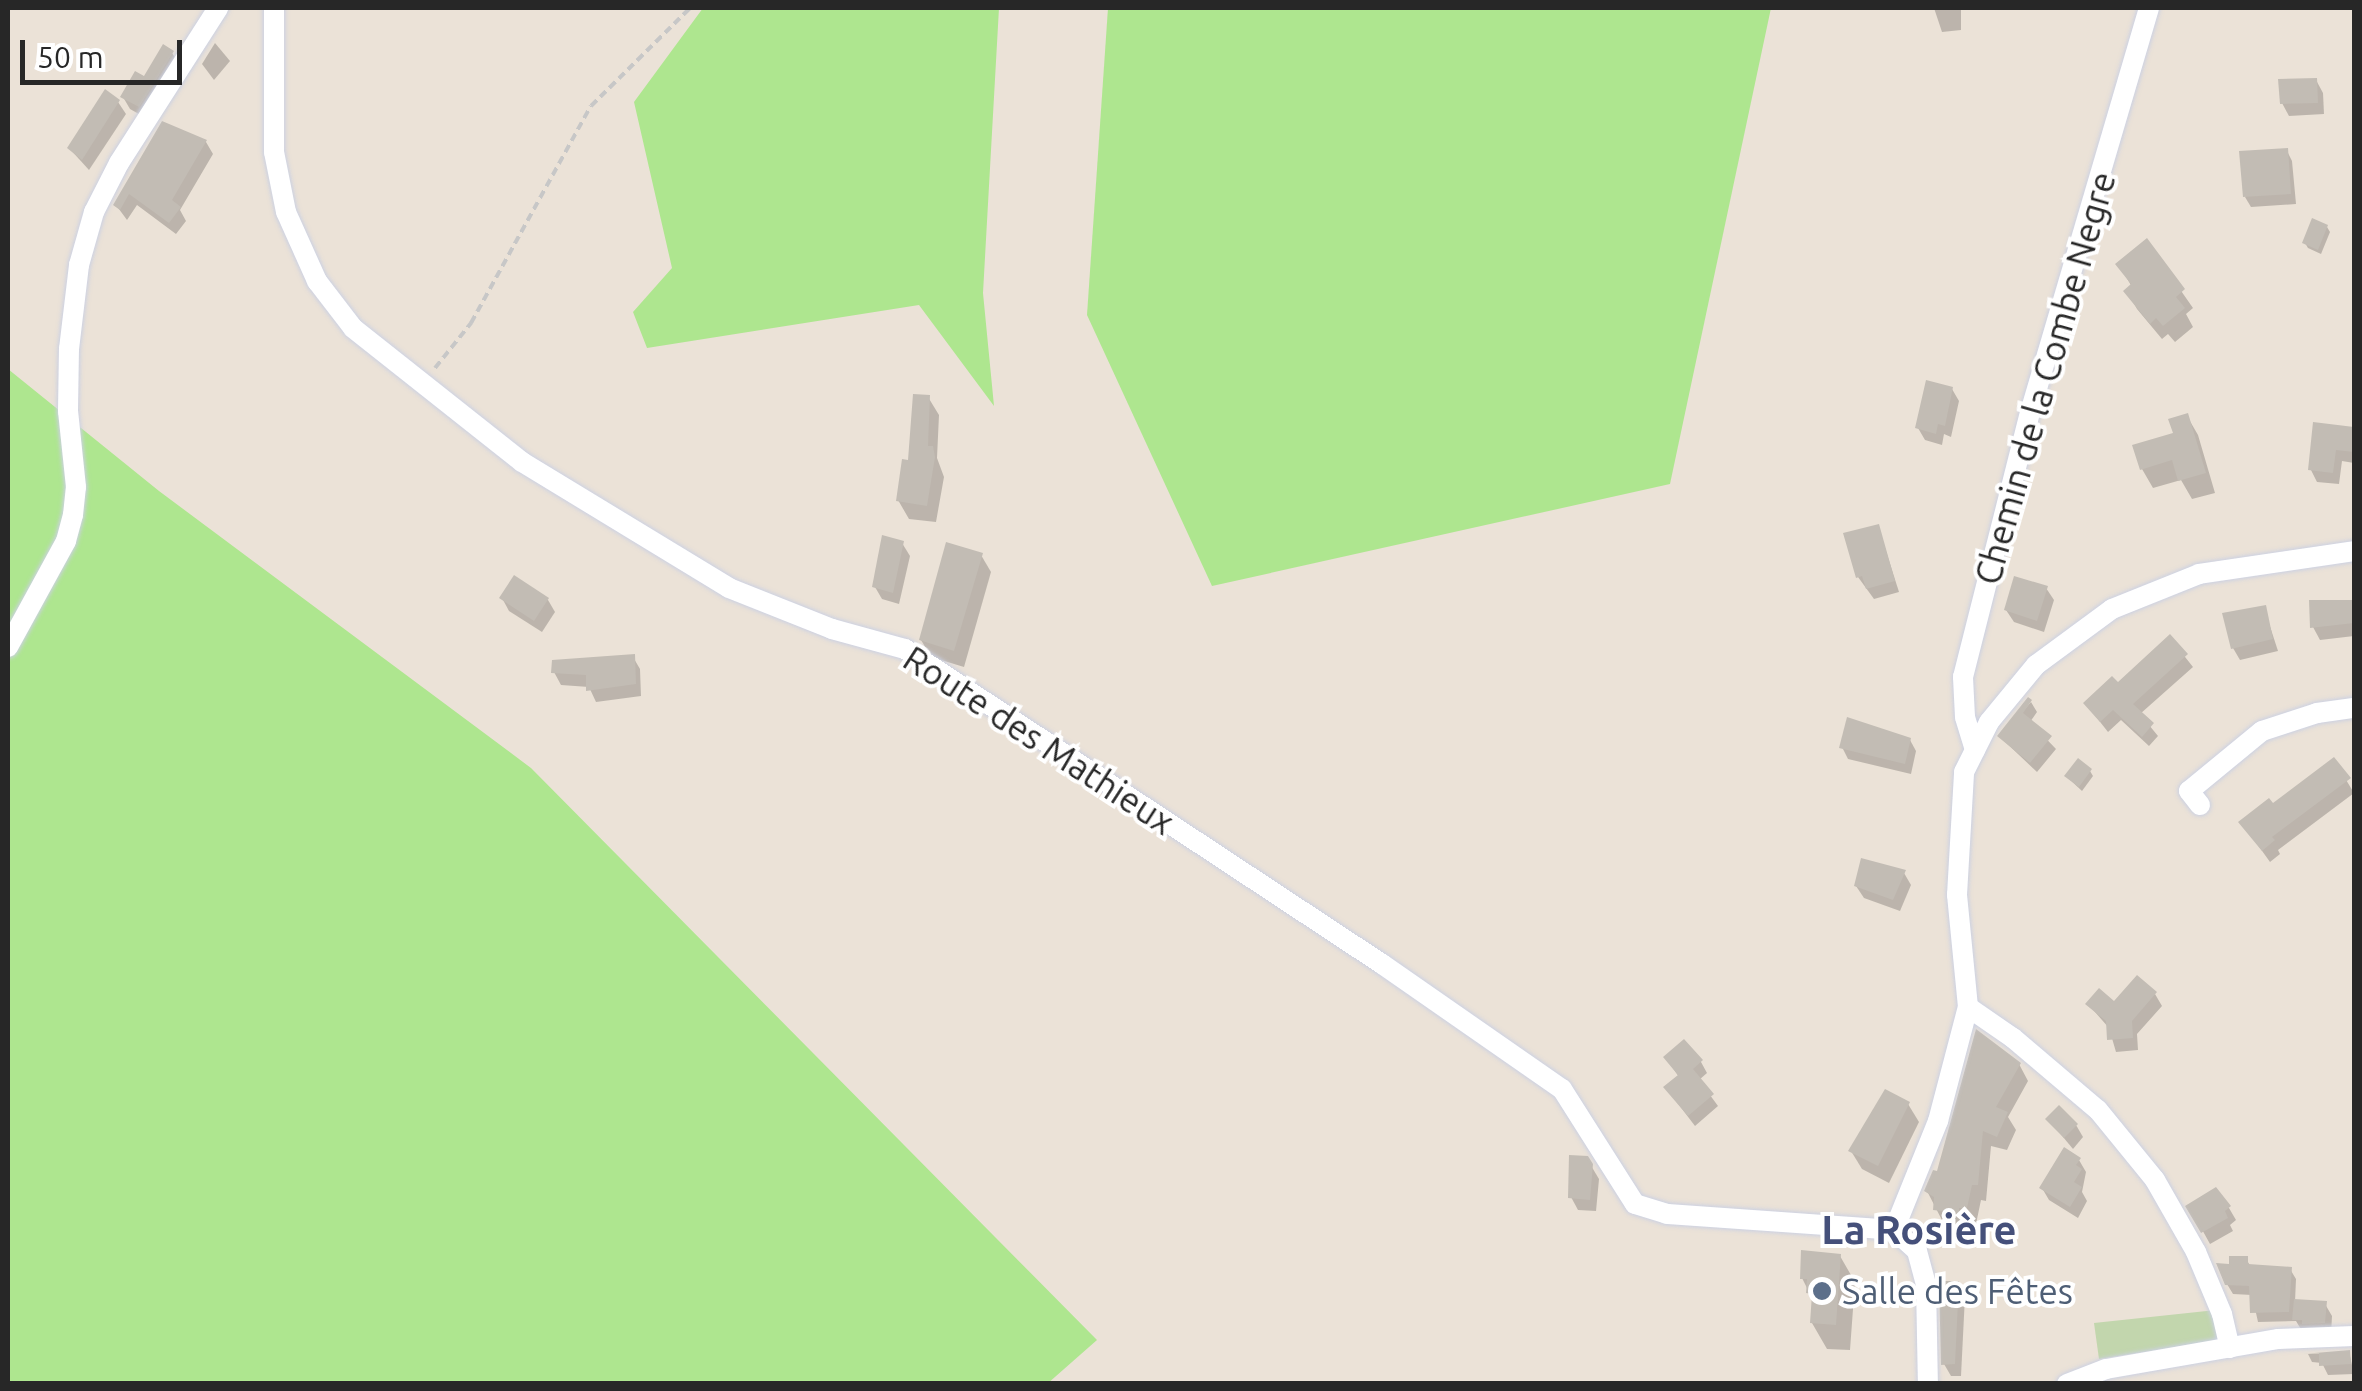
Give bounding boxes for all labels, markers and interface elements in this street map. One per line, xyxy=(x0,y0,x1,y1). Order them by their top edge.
scale bar xyxy=(25,20,188,82)
text: 50 m xyxy=(37,40,104,74)
street label: Chemin de la Combe Negre xyxy=(1966,167,2124,589)
street label: Route des Mathieux xyxy=(896,637,1182,843)
district label: La Rosière xyxy=(1821,1206,2017,1254)
place label: Salle des Fêtes xyxy=(1842,1270,2073,1312)
marker: Salle des Fêtes xyxy=(1811,1280,1833,1302)

